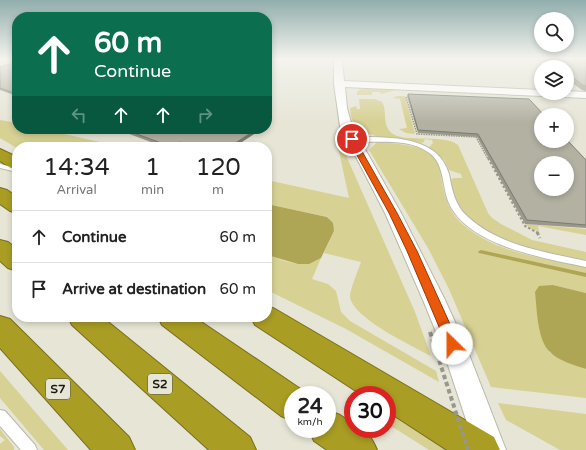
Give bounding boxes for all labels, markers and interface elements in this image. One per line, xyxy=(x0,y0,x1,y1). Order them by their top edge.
map controls xyxy=(534,12,574,196)
button: search xyxy=(534,12,574,52)
text: 60 m xyxy=(94,26,162,60)
icon: ahead xyxy=(28,28,80,80)
text: Continue xyxy=(94,60,171,82)
button: layers xyxy=(534,60,574,100)
icon: left xyxy=(68,104,90,126)
icon: ahead xyxy=(110,104,132,126)
icon: ahead xyxy=(152,104,174,126)
icon: right xyxy=(194,104,216,126)
button: + xyxy=(534,108,574,148)
pin xyxy=(335,122,369,156)
icon: arrive xyxy=(341,128,363,150)
text: 14:34 xyxy=(43,153,110,182)
text: 1 xyxy=(145,153,160,182)
text: 120 xyxy=(195,153,241,182)
button: − xyxy=(534,156,574,196)
text: Arrival xyxy=(56,182,97,198)
text: min xyxy=(141,182,164,198)
text: m xyxy=(212,182,224,198)
icon: ahead xyxy=(28,226,50,248)
text: Continue xyxy=(62,228,126,246)
text: 60 m xyxy=(219,228,256,246)
icon: arrive xyxy=(28,278,50,300)
text: Arrive at destination xyxy=(62,280,206,298)
text: 60 m xyxy=(219,280,256,298)
position arrow xyxy=(431,323,473,365)
road number: S2 xyxy=(148,374,172,394)
road number: S7 xyxy=(46,379,70,399)
speed limit sign: 30 xyxy=(344,386,396,438)
text: 24 xyxy=(297,395,323,419)
text: km/h xyxy=(297,416,323,428)

